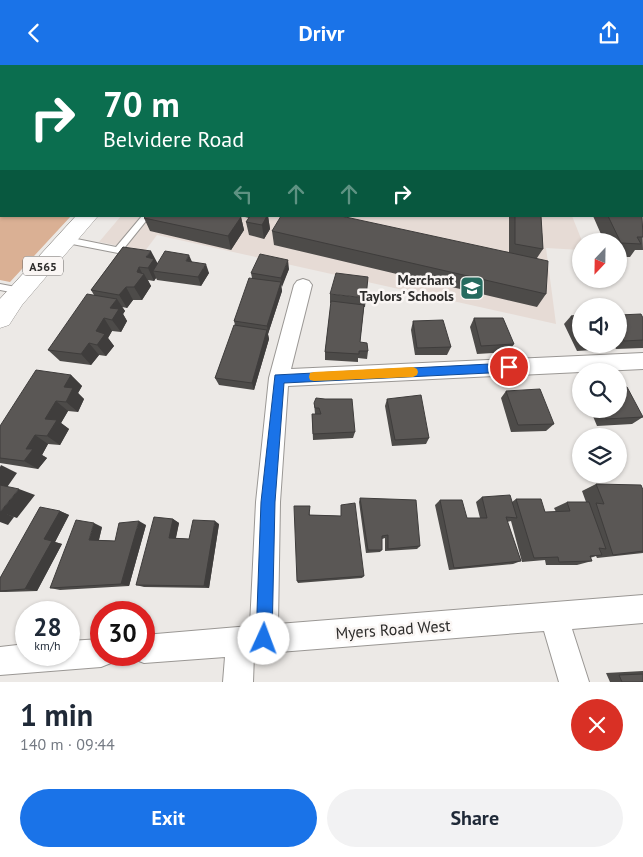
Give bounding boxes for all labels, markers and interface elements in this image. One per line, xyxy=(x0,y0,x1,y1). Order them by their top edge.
icon: back xyxy=(20,19,48,47)
text: Drivr xyxy=(298,19,345,47)
icon: share xyxy=(595,19,623,47)
text: 70 m xyxy=(103,81,180,127)
icon: right xyxy=(20,85,85,150)
text: Belvidere Road xyxy=(103,125,244,153)
icon: left xyxy=(229,180,257,208)
icon: ahead xyxy=(282,180,310,208)
icon: ahead xyxy=(335,180,363,208)
icon: right xyxy=(388,180,416,208)
north arrow xyxy=(572,233,628,287)
map controls xyxy=(572,233,627,483)
road number: A565 xyxy=(23,257,63,275)
place label: Merchant Taylors' Schools xyxy=(359,271,454,305)
school or university icon: Merchant Taylors' Schools xyxy=(459,275,485,301)
button: sound xyxy=(572,298,627,353)
pin xyxy=(488,346,530,388)
icon: arrive xyxy=(495,353,523,381)
button: search xyxy=(572,363,627,418)
button: layers xyxy=(572,428,627,483)
speed limit sign: 30 xyxy=(90,601,155,666)
text: 28 xyxy=(33,611,62,643)
position arrow xyxy=(237,612,289,664)
street label: Myers Road West xyxy=(335,615,452,643)
text: km/h xyxy=(34,638,61,653)
text: 1 min xyxy=(20,695,93,734)
button: close xyxy=(571,699,623,751)
text: 140 m · 09:44 xyxy=(20,734,115,754)
button: Exit xyxy=(20,789,317,847)
button: Share xyxy=(327,789,623,847)

